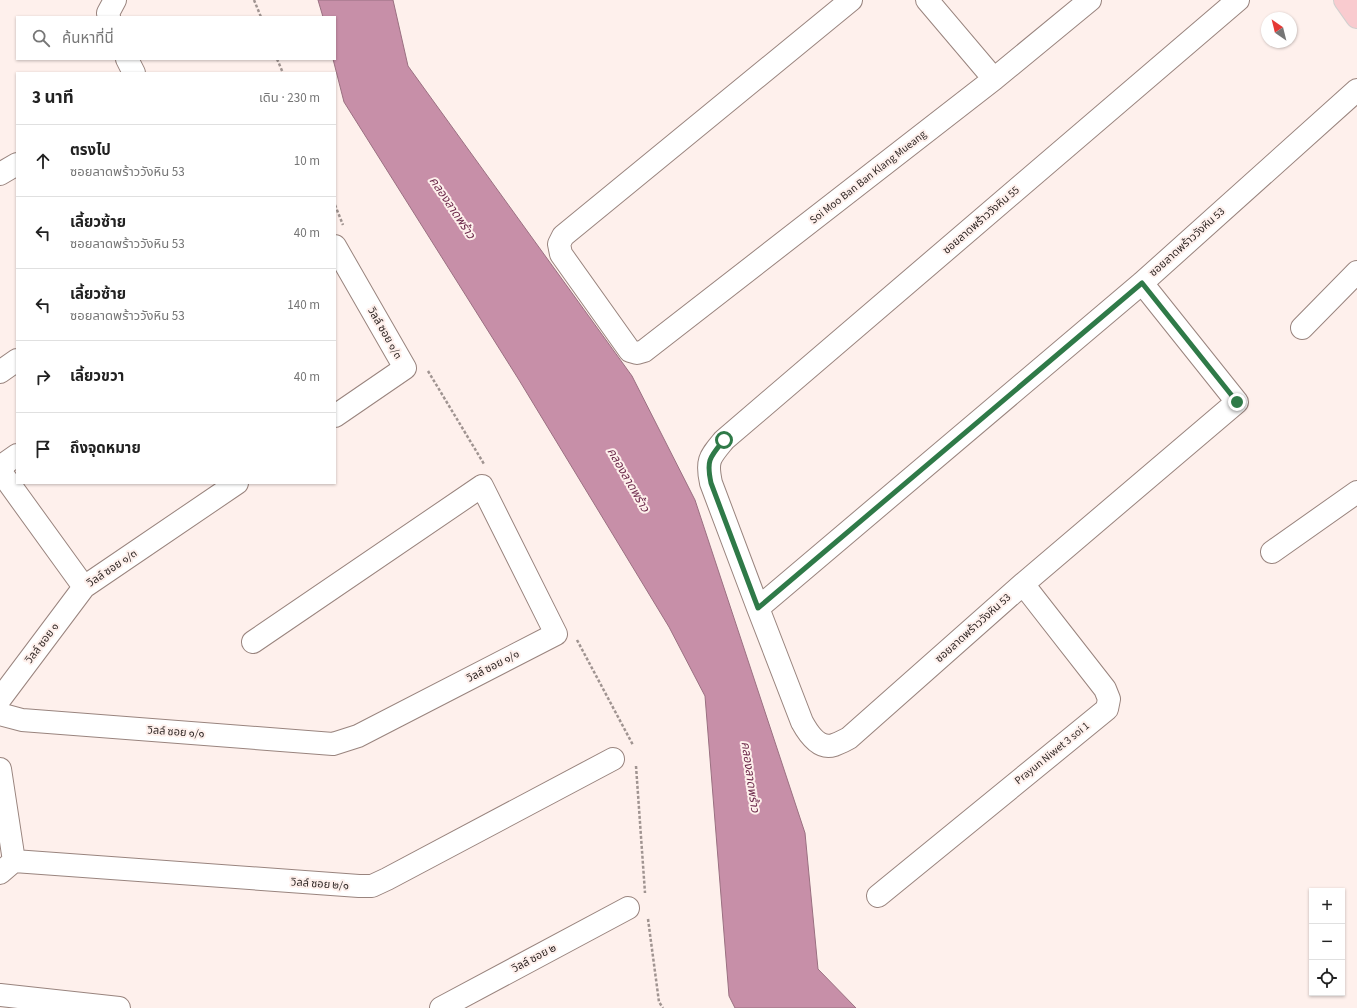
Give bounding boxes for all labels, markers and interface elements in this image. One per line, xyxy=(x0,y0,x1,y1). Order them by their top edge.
north arrow xyxy=(1261,12,1297,48)
search box xyxy=(16,16,336,60)
icon: search xyxy=(30,27,52,49)
text: ค้นหาที่นี่ xyxy=(62,28,114,49)
text: 3 นาที xyxy=(32,86,74,110)
text: เดิน · 230 m xyxy=(259,89,320,107)
street label: Soi Moo Ban Ban Klang Mueang xyxy=(807,126,930,227)
text: ตรงไป xyxy=(70,140,111,161)
icon: ahead xyxy=(32,150,54,172)
text: 10 m xyxy=(294,152,320,170)
text: ซอยลาดพร้าววังหิน 53 xyxy=(70,163,185,181)
water label: คลองลาดพร้าว xyxy=(425,174,480,243)
street label: ซอยลาดพร้าววังหิน 55 xyxy=(939,183,1023,257)
street label: ซอยลาดพร้าววังหิน 53 xyxy=(1146,204,1228,280)
text: เลี้ยวซ้าย xyxy=(70,212,126,233)
icon: left xyxy=(32,222,54,244)
text: 40 m xyxy=(294,224,320,242)
text: ซอยลาดพร้าววังหิน 53 xyxy=(70,235,185,253)
text: เลี้ยวซ้าย xyxy=(70,284,126,305)
icon: left xyxy=(32,294,54,316)
text: 140 m xyxy=(287,296,320,314)
street label: วิลล์ ซอย ๑/๓ xyxy=(364,304,406,362)
text: ซอยลาดพร้าววังหิน 53 xyxy=(70,307,185,325)
icon: right xyxy=(32,366,54,388)
text: เลี้ยวขวา xyxy=(70,366,124,387)
text: 40 m xyxy=(294,368,320,386)
route end xyxy=(1228,393,1246,411)
route start xyxy=(715,431,733,449)
icon: arrive xyxy=(32,438,54,460)
text: ถึงจุดหมาย xyxy=(70,438,141,459)
water label: คลองลาดพร้าว xyxy=(603,445,654,516)
street label: วิลล์ ซอย ๑/๓ xyxy=(84,546,140,591)
street label: ซอยลาดพร้าววังหิน 53 xyxy=(932,590,1014,666)
street label: วิลล์ ซอย ๑ xyxy=(21,620,62,667)
street label: วิลล์ ซอย ๑/๑ xyxy=(464,646,522,686)
street label: Prayun Niwet 3 soi 1 xyxy=(1011,718,1093,788)
street label: วิลล์ ซอย ๑/๑ xyxy=(146,722,205,741)
water label: คลองลาดพร้าว xyxy=(737,740,764,815)
street label: วิลล์ ซอย ๒/๑ xyxy=(290,874,349,894)
map controls xyxy=(1309,888,1345,996)
button: + xyxy=(1309,888,1345,924)
button: − xyxy=(1309,924,1345,960)
street label: วิลล์ ซอย ๒ xyxy=(509,940,559,976)
button: locate xyxy=(1309,960,1345,996)

